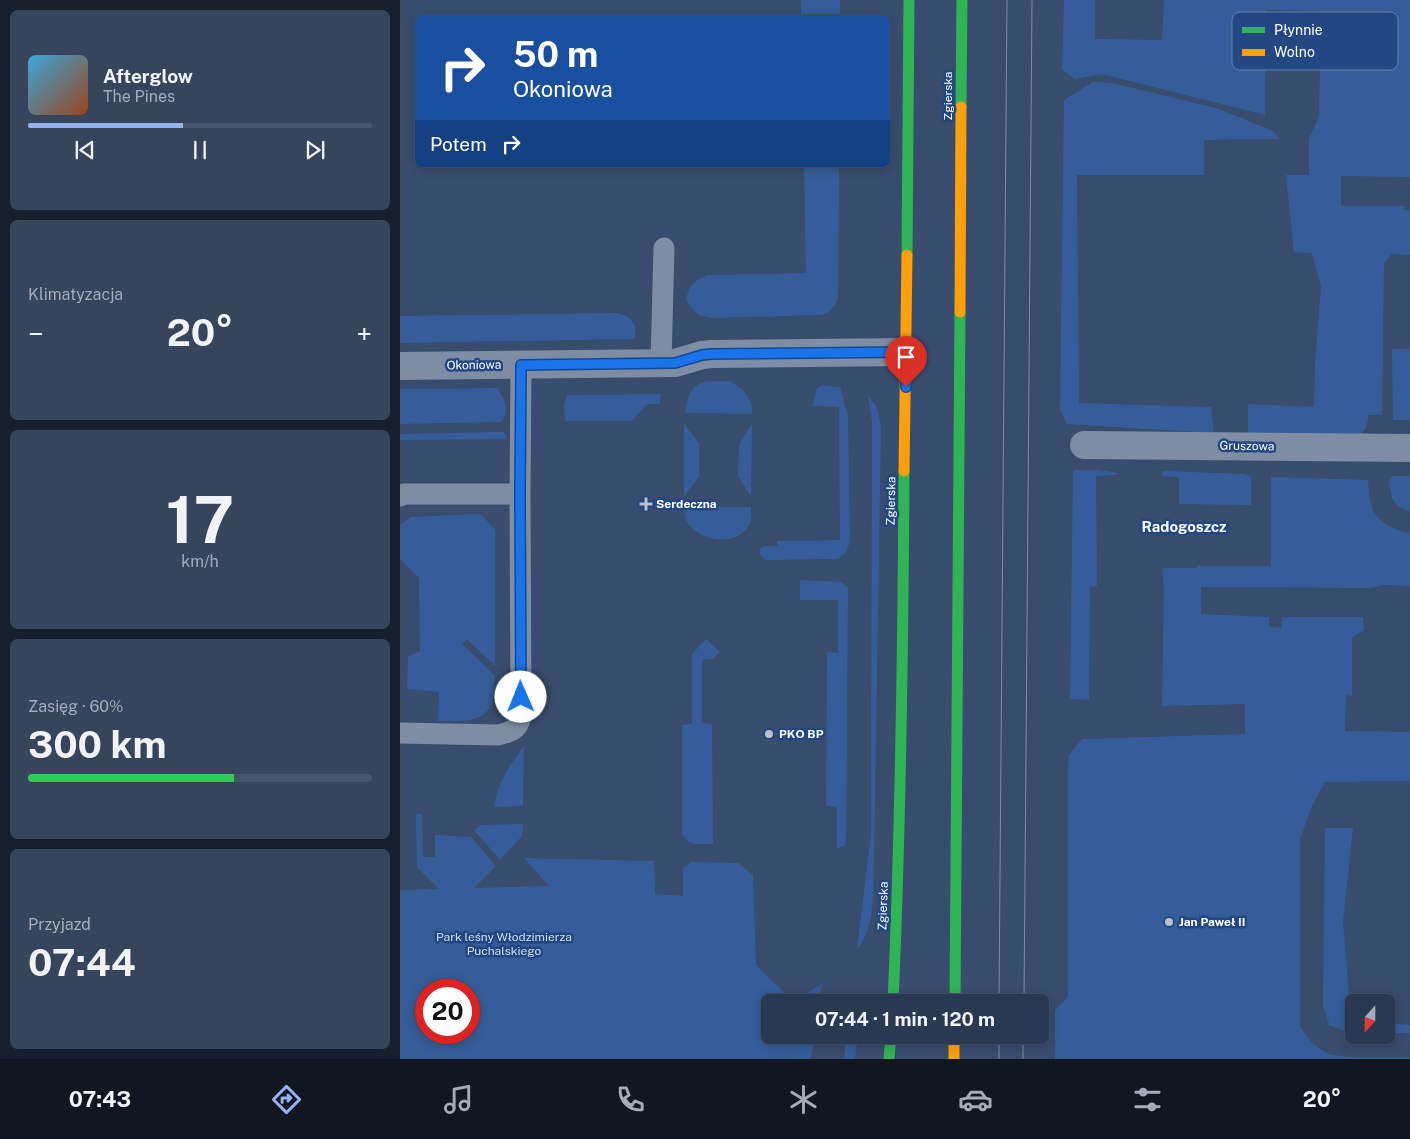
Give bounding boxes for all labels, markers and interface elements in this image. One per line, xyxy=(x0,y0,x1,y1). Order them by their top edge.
legend xyxy=(1232,12,1398,70)
text: Płynnie xyxy=(1274,22,1323,38)
text: 50 m xyxy=(513,34,598,75)
icon: right xyxy=(430,35,495,100)
text: Wolno xyxy=(1274,44,1315,60)
text: Afterglow xyxy=(103,65,193,87)
street label: Zgierska xyxy=(941,72,955,120)
text: Okoniowa xyxy=(513,76,613,102)
text: The Pines xyxy=(103,87,175,106)
icon: right xyxy=(497,130,525,158)
text: Potem xyxy=(430,133,487,155)
icon: previous xyxy=(71,136,99,164)
icon: pause xyxy=(186,136,214,164)
icon: next xyxy=(301,136,329,164)
text: Klimatyzacja xyxy=(28,285,123,304)
text: 20° xyxy=(167,310,233,355)
text: − xyxy=(28,317,44,350)
text: + xyxy=(356,317,372,350)
pin xyxy=(885,336,927,387)
icon: arrive xyxy=(892,343,920,371)
street label: Okoniowa xyxy=(447,358,501,372)
street label: Gruszowa xyxy=(1219,439,1275,453)
street label: Zgierska xyxy=(884,476,898,526)
text: 17 xyxy=(166,481,234,558)
place label: Serdeczna xyxy=(656,497,717,511)
marker: Serdeczna xyxy=(640,498,652,510)
district label: Radogoszcz xyxy=(1142,518,1226,535)
text: km/h xyxy=(181,552,219,571)
position arrow xyxy=(494,670,546,722)
text: Zasięg · 60% xyxy=(28,697,124,716)
text: 300 km xyxy=(28,722,167,767)
place label: PKO BP xyxy=(779,727,824,741)
marker: PKO BP xyxy=(763,728,775,740)
street label: Zgierska xyxy=(875,881,891,931)
text: Przyjazd xyxy=(28,915,91,934)
place label: Jan Paweł II xyxy=(1179,915,1245,929)
marker: Jan Paweł II xyxy=(1163,916,1175,928)
park label: Park leśny Włodzimierza Puchalskiego xyxy=(436,930,572,958)
text: 07:44 xyxy=(28,940,136,985)
speed limit sign: 20 xyxy=(415,979,480,1044)
north arrow xyxy=(1345,994,1395,1044)
map controls xyxy=(1345,994,1395,1044)
text: 07:44 · 1 min · 120 m xyxy=(815,1008,995,1030)
icon: directions xyxy=(269,1082,304,1117)
icon: music xyxy=(441,1082,476,1117)
icon: phone xyxy=(613,1082,648,1117)
icon: climate xyxy=(786,1082,821,1117)
icon: car xyxy=(958,1082,993,1117)
icon: filters xyxy=(1130,1082,1165,1117)
text: 07:43 xyxy=(69,1086,131,1112)
text: 20° xyxy=(1303,1086,1341,1112)

